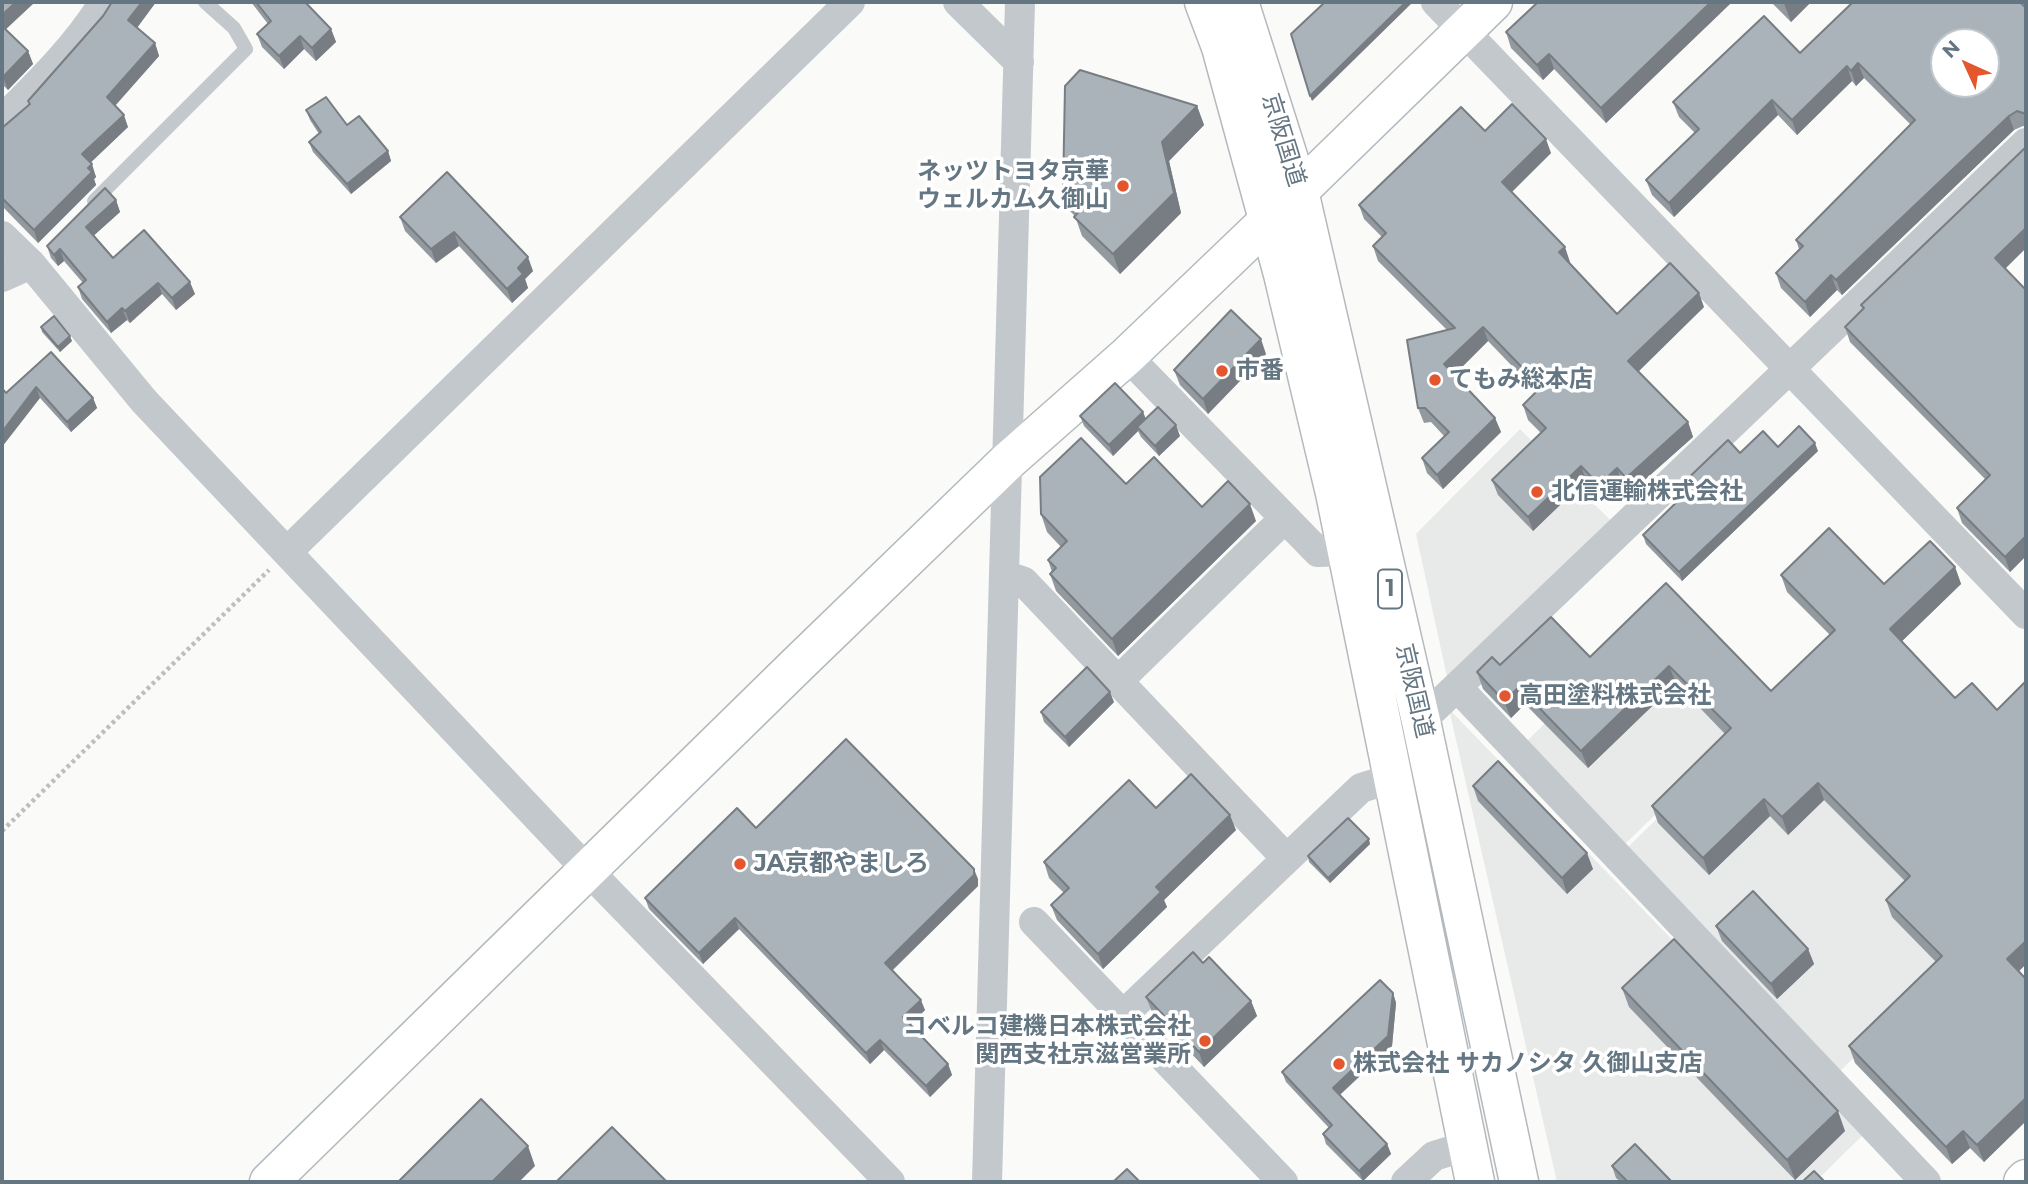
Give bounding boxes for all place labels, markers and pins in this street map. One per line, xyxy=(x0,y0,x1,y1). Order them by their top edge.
place label: ネッツトヨタ京華 ウェルカム久御山 xyxy=(917,158,1109,214)
marker: ネッツトヨタ京華 ウェルカム久御山 xyxy=(1115,178,1131,194)
place label: 市番 xyxy=(1236,357,1284,385)
marker: 市番 xyxy=(1214,363,1230,379)
place label: てもみ総本店 xyxy=(1449,366,1593,394)
marker: てもみ総本店 xyxy=(1427,372,1443,388)
place label: 北信運輸株式会社 xyxy=(1551,478,1743,506)
marker: 北信運輸株式会社 xyxy=(1529,484,1545,500)
place label: 高田塗料株式会社 xyxy=(1519,682,1711,710)
marker: 高田塗料株式会社 xyxy=(1497,688,1513,704)
place label: JA京都やましろ xyxy=(754,850,929,878)
marker: JA京都やましろ xyxy=(732,856,748,872)
place label: コベルコ建機日本株式会社 関西支社京滋営業所 xyxy=(903,1013,1191,1069)
marker: コベルコ建機日本株式会社 関西支社京滋営業所 xyxy=(1197,1033,1213,1049)
place label: 株式会社 サカノシタ 久御山支店 xyxy=(1353,1050,1703,1078)
marker: 株式会社 サカノシタ 久御山支店 xyxy=(1331,1056,1347,1072)

